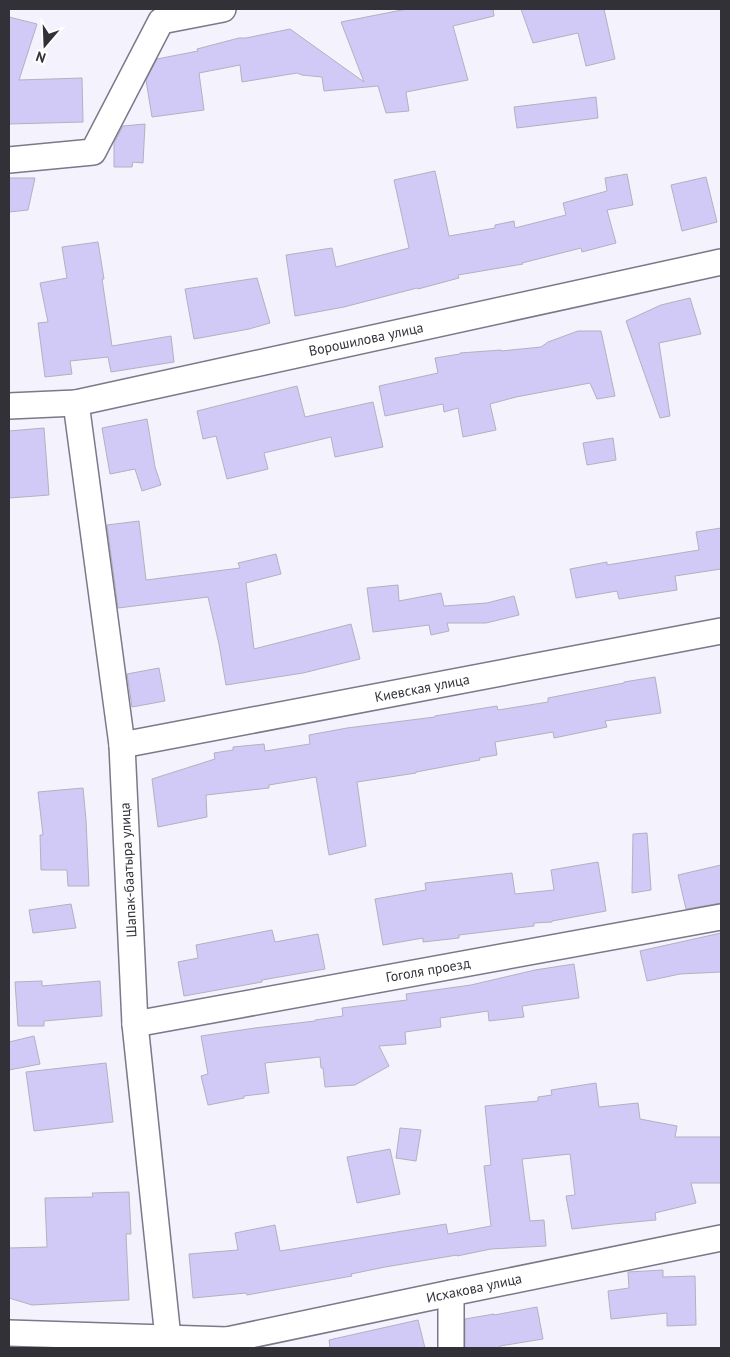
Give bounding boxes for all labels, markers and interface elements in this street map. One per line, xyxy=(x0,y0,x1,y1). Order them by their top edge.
north arrow xyxy=(20,20,70,70)
text: N xyxy=(33,47,48,67)
street label: Ворошилова улица xyxy=(307,318,425,360)
street label: Киевская улица xyxy=(373,670,471,706)
street label: Шапак-баатыра улица xyxy=(115,802,141,938)
street label: Гоголя проезд xyxy=(384,954,472,986)
street label: Исхакова улица xyxy=(425,1269,523,1307)

